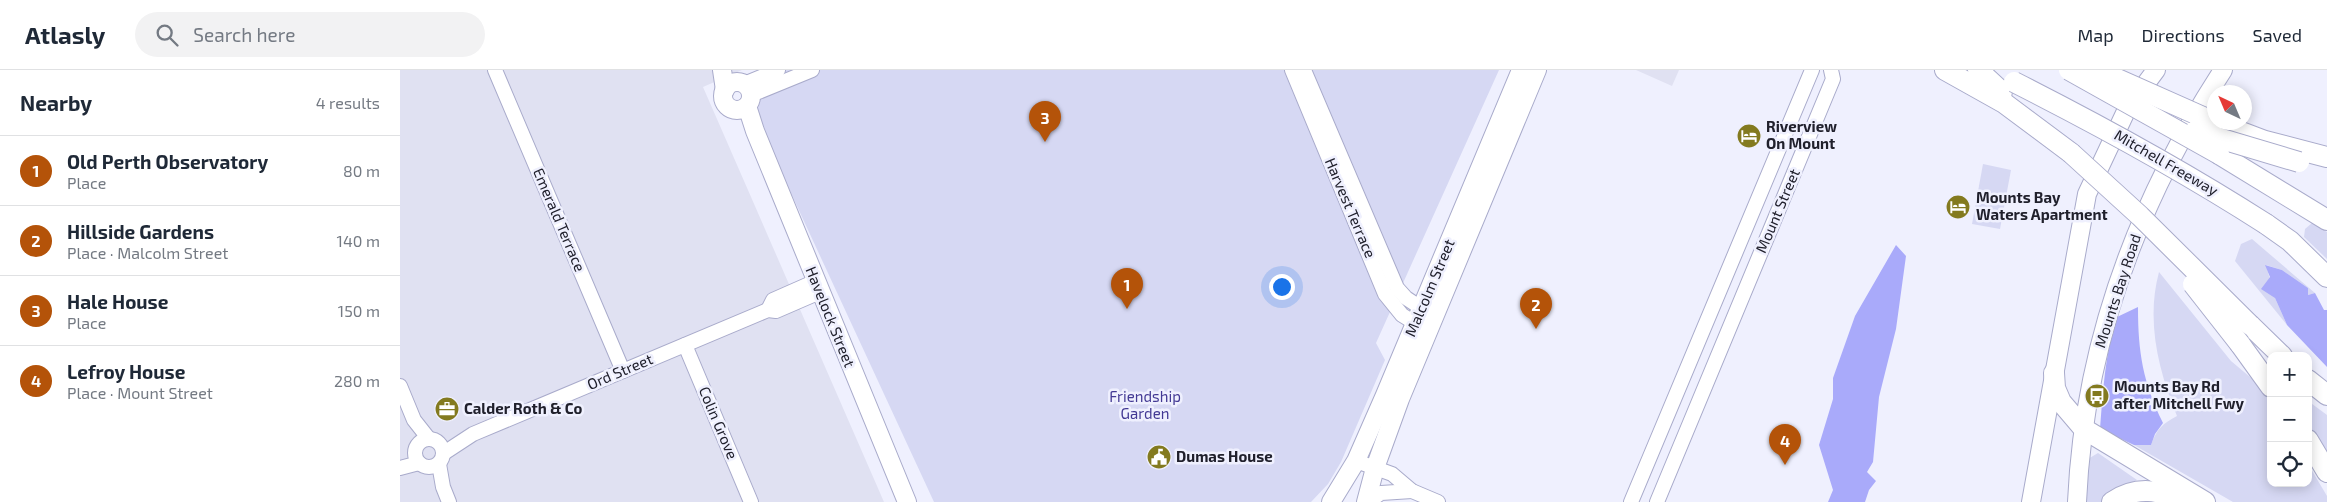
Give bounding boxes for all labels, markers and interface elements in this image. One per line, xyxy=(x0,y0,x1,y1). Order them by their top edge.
search box xyxy=(135,12,485,57)
text: Atlasly xyxy=(25,20,105,49)
icon: search xyxy=(153,21,181,49)
text: Search here xyxy=(193,23,295,46)
text: Map xyxy=(2077,24,2114,46)
text: Directions xyxy=(2142,24,2225,46)
text: Saved xyxy=(2253,24,2302,46)
north arrow xyxy=(2207,85,2252,130)
text: Nearby xyxy=(20,90,92,115)
text: 4 results xyxy=(316,93,380,112)
pin: 3 xyxy=(1029,101,1061,142)
place label: Riverview On Mount xyxy=(1766,117,1837,152)
hotel icon: Riverview On Mount xyxy=(1736,123,1762,149)
street label: Mitchell Freeway xyxy=(2111,125,2222,199)
text: Old Perth Observatory xyxy=(67,150,268,173)
street label: Harvest Terrace xyxy=(1322,155,1380,260)
text: 1 xyxy=(33,161,39,180)
text: 80 m xyxy=(343,161,380,180)
street label: Emerald Terrace xyxy=(530,165,590,274)
street label: Mount Street xyxy=(1751,166,1803,255)
text: Place xyxy=(67,173,106,192)
place label: Mounts Bay Waters Apartment xyxy=(1976,188,2108,223)
hotel icon: Mounts Bay Waters Apartment xyxy=(1945,194,1971,220)
text: Hillside Gardens xyxy=(67,220,214,243)
text: 2 xyxy=(31,231,41,250)
text: 140 m xyxy=(337,231,380,250)
street label: Mounts Bay Road xyxy=(2090,231,2144,350)
street label: Malcolm Street xyxy=(1400,236,1458,339)
text: Place · Malcolm Street xyxy=(67,243,228,262)
street label: Havelock Street xyxy=(803,264,859,370)
pin: 1 xyxy=(1111,268,1143,309)
your location xyxy=(1269,274,1295,300)
pin: 2 xyxy=(1520,288,1552,329)
text: Hale House xyxy=(67,290,168,313)
text: 3 xyxy=(31,301,41,320)
text: 150 m xyxy=(338,301,380,320)
text: Place xyxy=(67,313,106,332)
street label: Ord Street xyxy=(584,349,655,393)
map controls xyxy=(2267,352,2312,487)
button: + xyxy=(2267,352,2312,397)
text: Lefroy House xyxy=(67,360,185,383)
text: 4 xyxy=(31,371,41,390)
text: 280 m xyxy=(334,371,380,390)
place label: Mounts Bay Rd after Mitchell Fwy xyxy=(2114,377,2245,413)
text: Place · Mount Street xyxy=(67,383,213,402)
bus stop icon: Mounts Bay Rd after Mitchell Fwy xyxy=(2084,383,2110,409)
street label: Colin Grove xyxy=(696,384,742,462)
park label: Friendship Garden xyxy=(1109,387,1181,422)
office icon: Calder Roth & Co xyxy=(434,396,460,422)
button: − xyxy=(2267,397,2312,442)
place label: Calder Roth & Co xyxy=(464,399,582,417)
pin: 4 xyxy=(1769,424,1801,465)
button: locate xyxy=(2267,442,2312,487)
public building icon: Dumas House xyxy=(1146,444,1172,470)
place label: Dumas House xyxy=(1176,447,1273,465)

